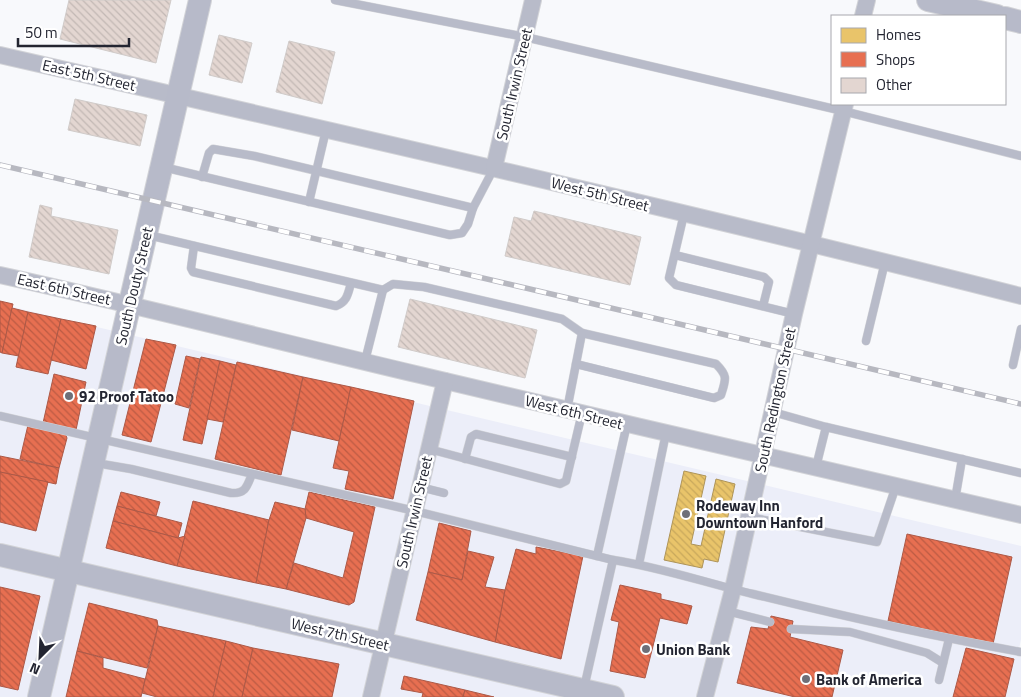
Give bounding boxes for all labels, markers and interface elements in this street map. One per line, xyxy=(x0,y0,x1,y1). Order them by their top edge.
scale bar xyxy=(18,15,129,47)
legend xyxy=(831,15,1006,105)
text: 50 m xyxy=(25,21,58,44)
text: Homes xyxy=(876,23,921,46)
street label: South Irwin Street xyxy=(490,25,538,142)
text: Shops xyxy=(876,48,915,71)
street label: East 5th Street xyxy=(40,53,139,97)
text: Other xyxy=(876,73,912,96)
street label: West 5th Street xyxy=(549,171,652,217)
street label: South Douty Street xyxy=(109,224,159,347)
street label: East 6th Street xyxy=(15,267,114,311)
street label: South Redington Street xyxy=(748,325,802,475)
place label: 92 Proof Tatoo xyxy=(79,385,174,408)
street label: West 6th Street xyxy=(523,389,626,435)
marker: 92 Proof Tatoo xyxy=(63,390,75,402)
street label: South Irwin Street xyxy=(390,453,438,570)
place label: Rodeway Inn Downtown Hanford xyxy=(696,494,823,534)
marker: Rodeway Inn Downtown Hanford xyxy=(680,508,692,520)
street label: West 7th Street xyxy=(289,612,392,657)
north arrow xyxy=(15,632,65,682)
place label: Union Bank xyxy=(656,638,731,661)
marker: Union Bank xyxy=(640,643,652,655)
text: N xyxy=(26,658,43,681)
place label: Bank of America xyxy=(816,668,922,691)
marker: Bank of America xyxy=(800,673,812,685)

